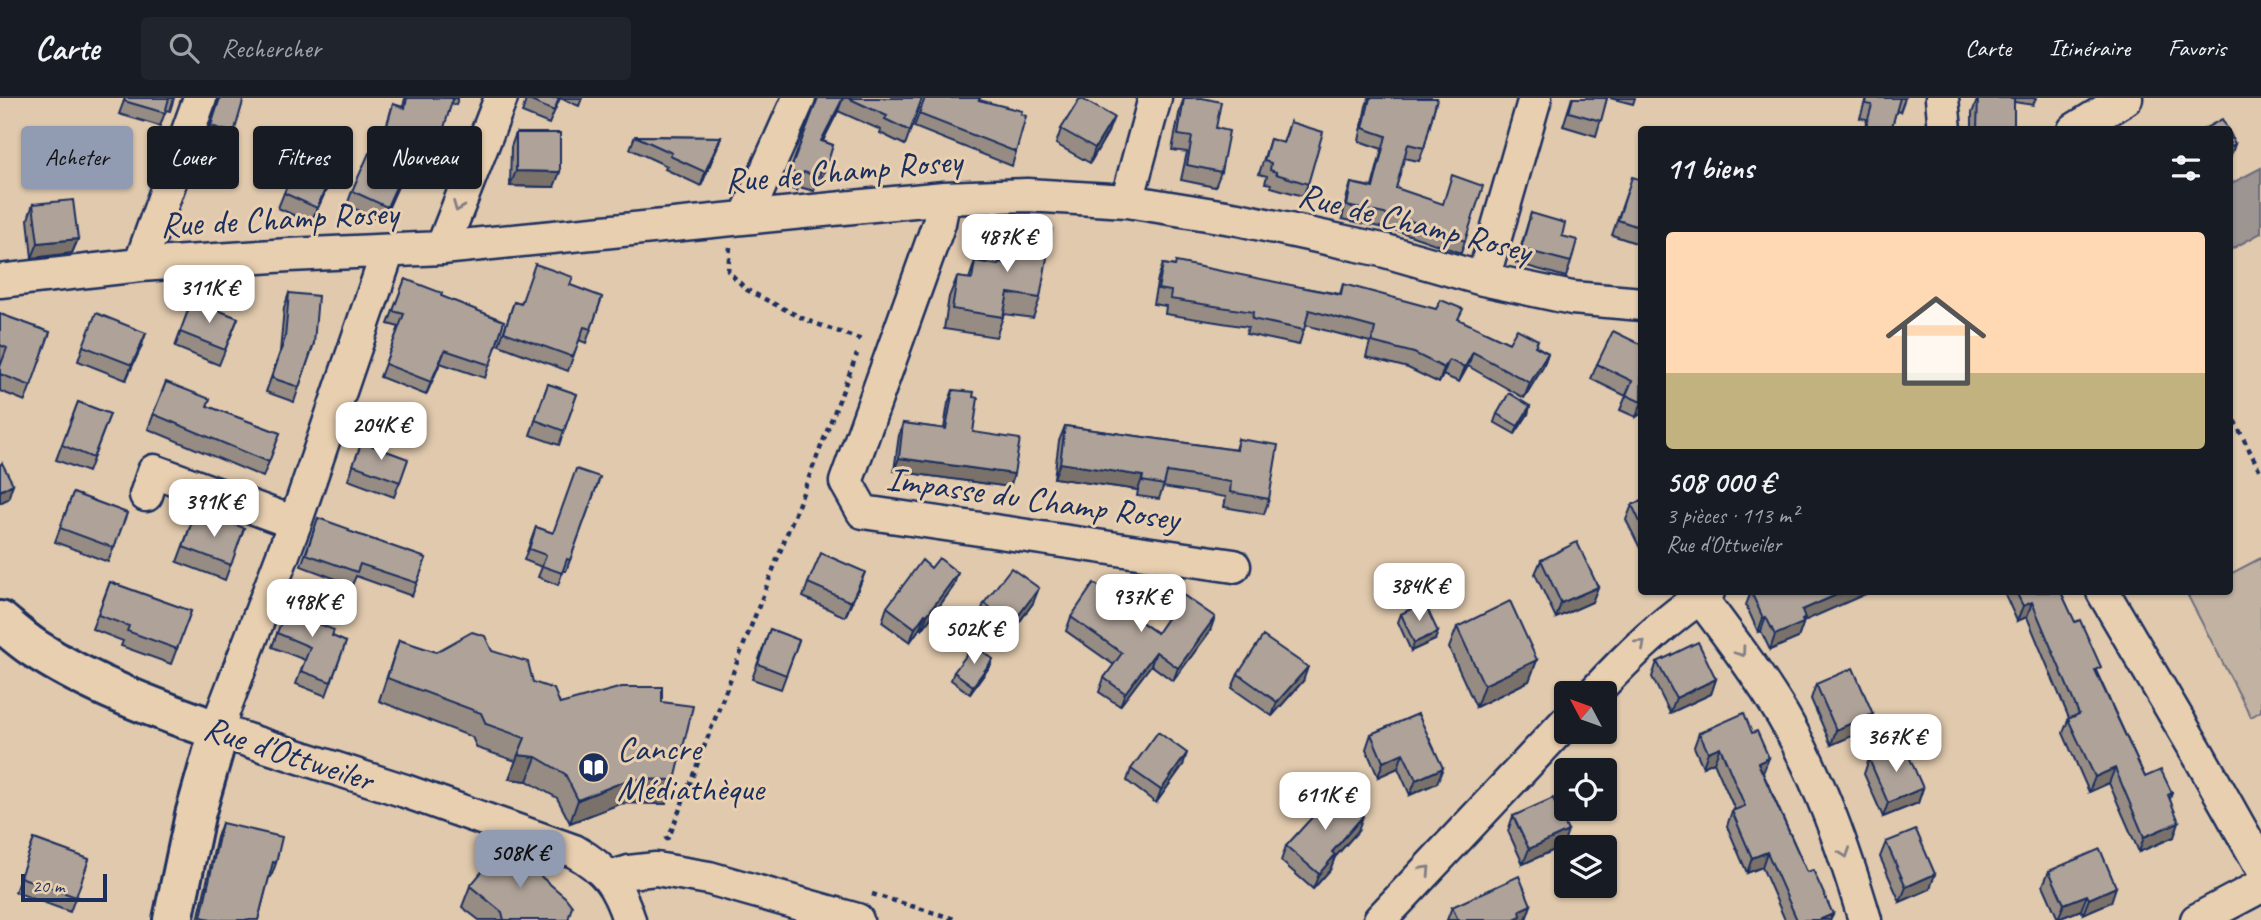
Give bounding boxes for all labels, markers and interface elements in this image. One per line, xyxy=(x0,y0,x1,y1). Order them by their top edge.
search box xyxy=(141,17,631,80)
text: Carte xyxy=(35,27,99,69)
icon: search xyxy=(165,29,203,67)
text: Rechercher xyxy=(221,32,321,65)
text: Carte xyxy=(1965,33,2011,63)
text: Itinéraire xyxy=(2049,33,2130,63)
text: Favoris xyxy=(2168,33,2226,63)
chip: Acheter xyxy=(21,126,133,189)
chip: Louer xyxy=(147,126,239,189)
chip: Filtres xyxy=(253,126,353,189)
chip: Nouveau xyxy=(367,126,482,189)
street label: Rue de Champ Rosey xyxy=(722,137,967,203)
text: 11 biens xyxy=(1666,149,1754,187)
icon: filters xyxy=(2167,149,2205,187)
street label: Rue de Champ Rosey xyxy=(1294,172,1539,274)
street label: Rue de Champ Rosey xyxy=(159,190,402,247)
one-way arrow xyxy=(452,200,466,212)
pin: 487K € xyxy=(950,214,1064,274)
text: 487K € xyxy=(978,222,1036,251)
pin: 311K € xyxy=(152,266,266,325)
text: 311K € xyxy=(180,273,238,302)
icon: home xyxy=(1873,278,1999,404)
pin: 204K € xyxy=(324,402,438,462)
text: 204K € xyxy=(352,410,410,439)
street label: Impasse du Champ Rosey xyxy=(884,456,1185,542)
text: 508 000 € xyxy=(1666,463,1775,501)
pin: 391K € xyxy=(157,480,271,539)
text: 391K € xyxy=(185,487,243,516)
text: 3 pièces · 113 m² xyxy=(1666,501,1798,530)
text: Rue d'Ottweiler xyxy=(1666,530,1781,559)
pin: 384K € xyxy=(1362,564,1476,623)
text: 384K € xyxy=(1390,571,1448,600)
pin: 937K € xyxy=(1084,574,1198,634)
pin: 498K € xyxy=(255,580,369,639)
text: 937K € xyxy=(1112,582,1170,611)
text: 498K € xyxy=(283,587,341,616)
pin: 502K € xyxy=(917,606,1031,666)
text: 502K € xyxy=(945,614,1003,643)
one-way arrow xyxy=(1633,640,1646,652)
one-way arrow xyxy=(1733,644,1745,657)
north arrow xyxy=(1554,681,1617,744)
map controls xyxy=(1554,681,1617,898)
street label: Rue d'Ottweiler xyxy=(198,705,382,803)
pin: 367K € xyxy=(1839,714,1953,774)
text: 367K € xyxy=(1866,722,1926,751)
place label: Cancre Médiathèque xyxy=(617,726,767,811)
library icon: Cancre Médiathèque xyxy=(577,751,611,785)
button: locate xyxy=(1554,758,1617,821)
pin: 611K € xyxy=(1268,772,1382,832)
text: 611K € xyxy=(1295,780,1355,809)
pin: 508K € xyxy=(463,830,577,890)
button: layers xyxy=(1554,835,1617,898)
text: 508K € xyxy=(491,838,549,867)
one-way arrow xyxy=(1837,847,1851,859)
one-way arrow xyxy=(1418,865,1431,878)
scale bar xyxy=(21,871,107,903)
text: 20 m xyxy=(32,874,64,898)

